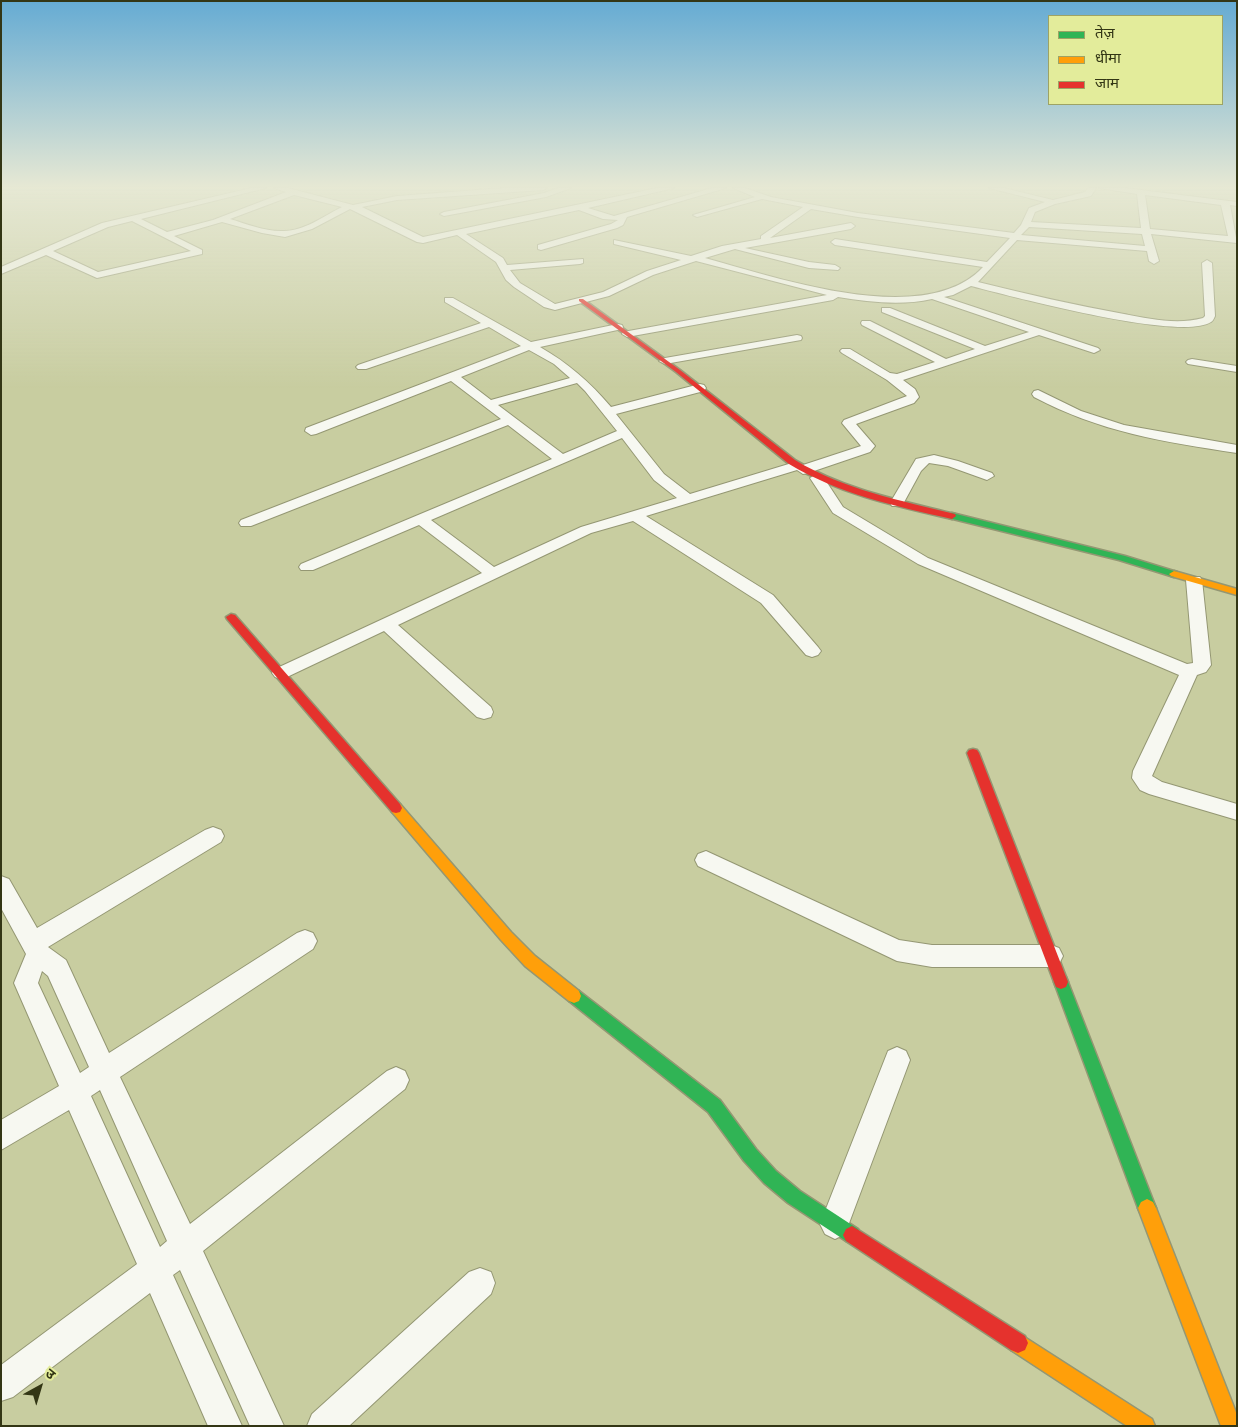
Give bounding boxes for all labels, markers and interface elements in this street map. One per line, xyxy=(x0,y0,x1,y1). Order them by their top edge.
legend xyxy=(1048,15,1223,105)
text: तेज़ xyxy=(1095,25,1115,44)
text: धीमा xyxy=(1095,50,1121,69)
text: जाम xyxy=(1095,75,1119,94)
north arrow xyxy=(15,1362,65,1412)
text: उ xyxy=(41,1366,58,1384)

